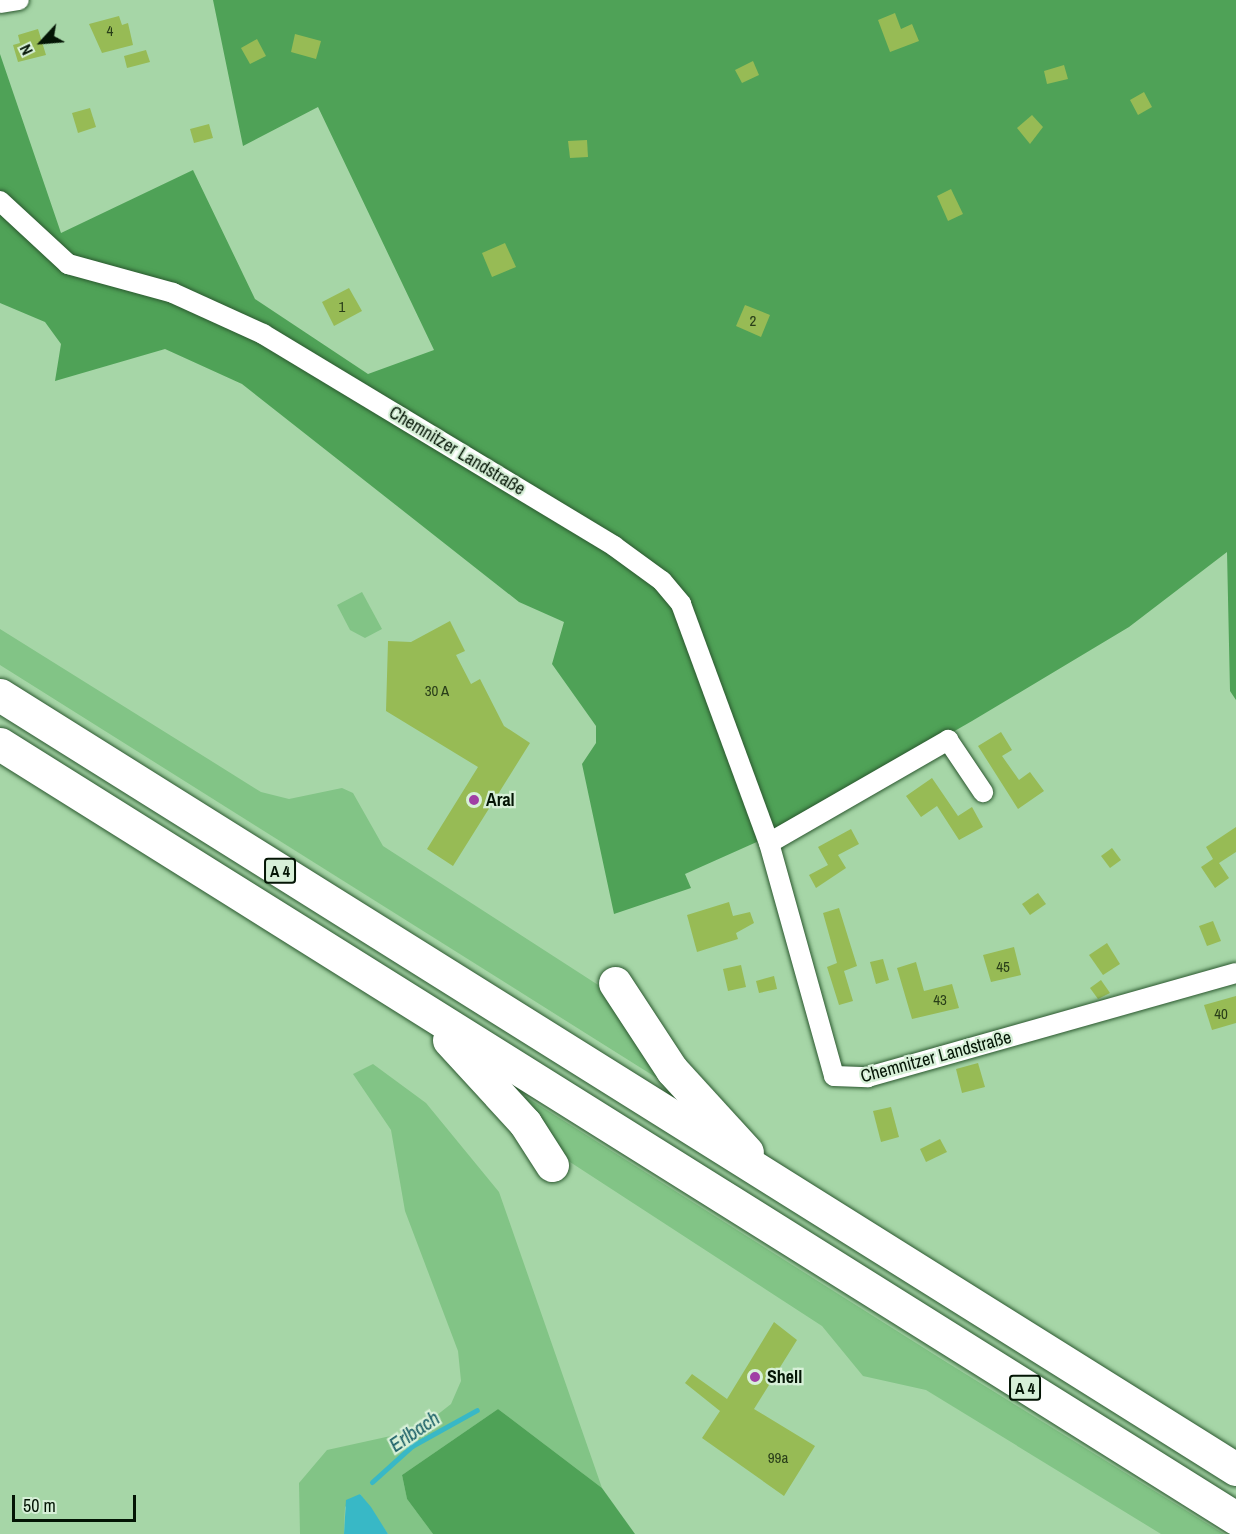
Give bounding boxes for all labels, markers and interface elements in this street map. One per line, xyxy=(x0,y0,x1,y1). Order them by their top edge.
north arrow xyxy=(12,12,72,72)
house number: 4 xyxy=(107,22,113,40)
text: N xyxy=(14,41,38,59)
house number: 1 xyxy=(339,298,345,316)
house number: 2 xyxy=(750,312,756,330)
street label: Chemnitzer Landstraße xyxy=(385,402,529,500)
house number: 30 A xyxy=(424,682,450,700)
place label: Aral xyxy=(486,789,515,811)
marker: Aral xyxy=(467,793,481,807)
road number: A 4 xyxy=(264,858,296,884)
house number: 45 xyxy=(996,958,1010,976)
house number: 43 xyxy=(933,991,947,1009)
house number: 40 xyxy=(1214,1005,1228,1023)
street label: Chemnitzer Landstraße xyxy=(858,1027,1014,1087)
place label: Shell xyxy=(767,1366,802,1388)
marker: Shell xyxy=(748,1370,762,1384)
road number: A 4 xyxy=(1008,1375,1042,1401)
water label: Erlbach xyxy=(384,1406,444,1456)
house number: 99a xyxy=(768,1449,788,1467)
scale bar xyxy=(15,1483,140,1521)
text: 50 m xyxy=(23,1493,56,1518)

